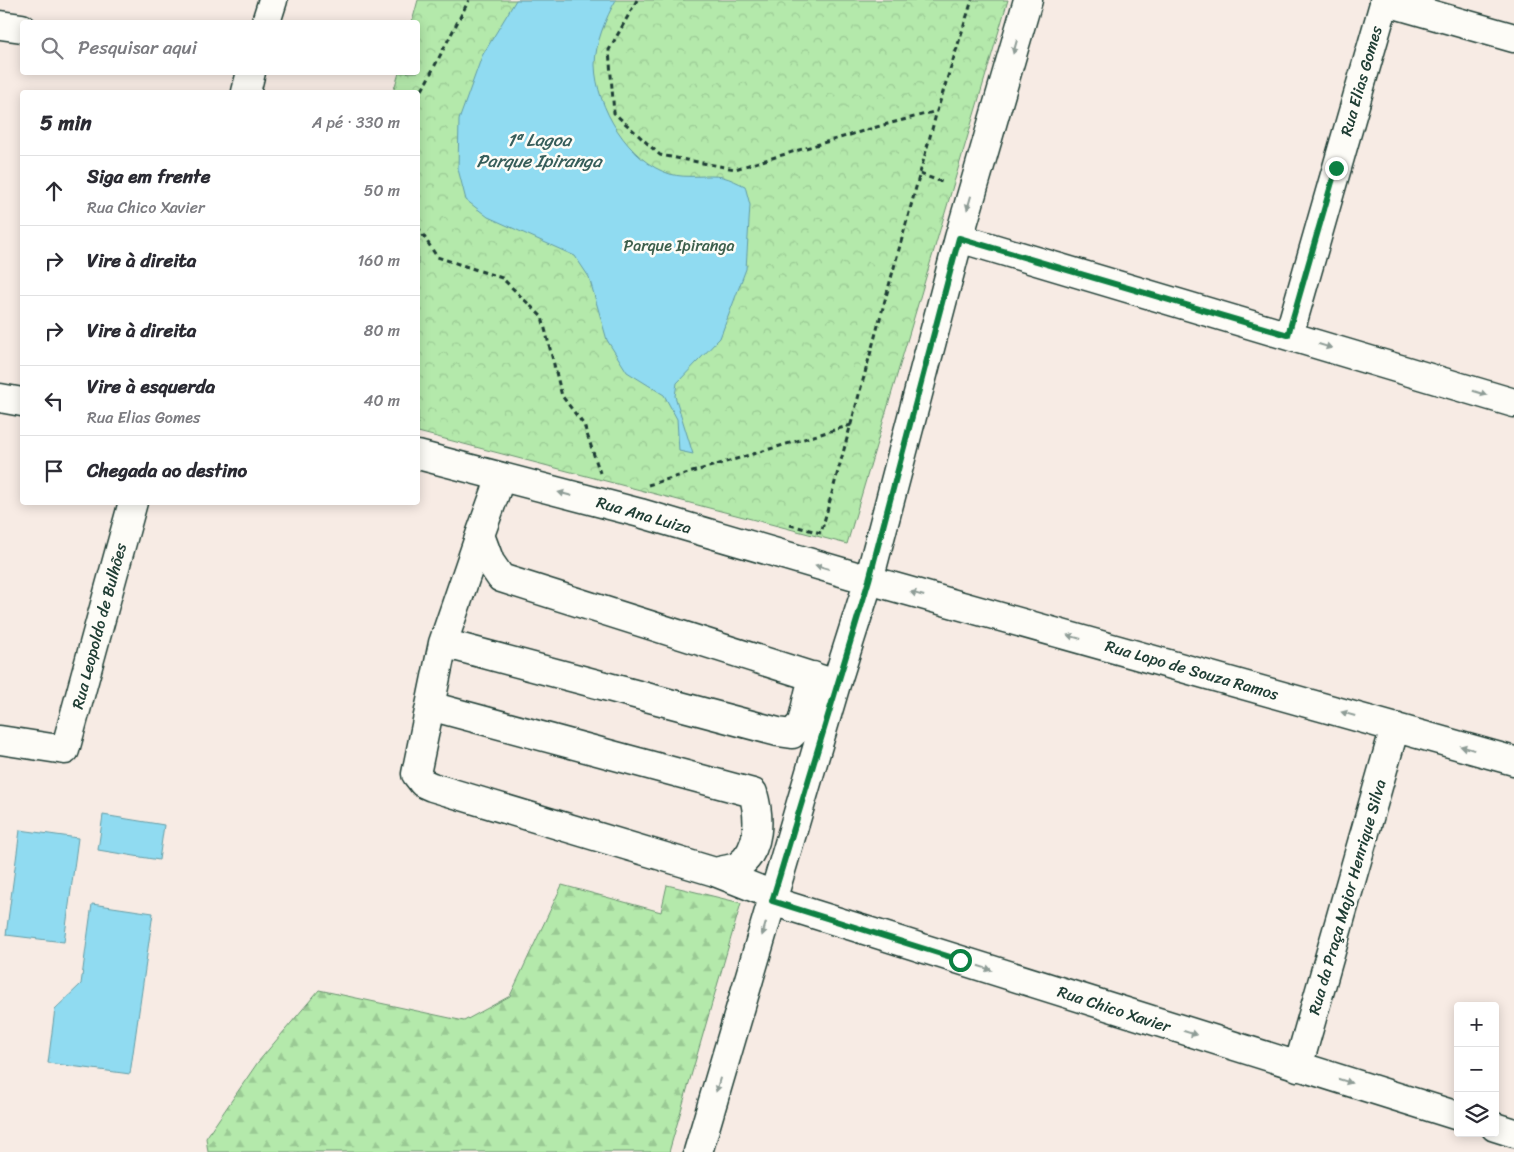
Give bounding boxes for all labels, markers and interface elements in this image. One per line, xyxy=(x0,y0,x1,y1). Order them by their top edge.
search box xyxy=(20,20,420,75)
street label: Rua Elias Gomes xyxy=(1331,22,1391,139)
text: Pesquisar aqui xyxy=(78,31,197,64)
icon: search xyxy=(38,34,66,62)
one-way arrow xyxy=(1010,39,1018,54)
text: 5 min xyxy=(40,104,92,142)
text: A pé · 330 m xyxy=(312,108,400,137)
water label: 1ª Lagoa Parque Ipiranga xyxy=(477,124,603,177)
route end xyxy=(1325,157,1348,180)
text: Siga em frente xyxy=(87,160,210,193)
text: 50 m xyxy=(364,176,400,205)
icon: ahead xyxy=(40,177,68,205)
text: Rua Chico Xavier xyxy=(87,193,205,222)
one-way arrow xyxy=(965,195,973,210)
park label: Parque Ipiranga xyxy=(623,231,735,260)
text: Vire à direita xyxy=(87,244,196,277)
text: 160 m xyxy=(357,246,400,275)
icon: right xyxy=(40,247,68,275)
text: Vire à direita xyxy=(87,314,196,347)
text: 80 m xyxy=(364,316,400,345)
icon: right xyxy=(40,317,68,345)
one-way arrow xyxy=(1317,342,1332,350)
text: Vire à esquerda xyxy=(87,370,215,403)
text: 40 m xyxy=(363,386,400,415)
icon: left xyxy=(40,387,68,415)
one-way arrow xyxy=(1473,389,1488,397)
text: Rua Elias Gomes xyxy=(87,403,200,432)
text: Chegada ao destino xyxy=(87,454,247,487)
icon: arrive xyxy=(40,457,68,485)
street label: Rua Ana Luiza xyxy=(593,488,695,542)
one-way arrow xyxy=(558,489,573,497)
street label: Rua Leopoldo de Bulhões xyxy=(63,539,135,712)
one-way arrow xyxy=(815,562,830,570)
one-way arrow xyxy=(910,590,925,598)
street label: Rua Lopo de Souza Ramos xyxy=(1102,631,1283,709)
one-way arrow xyxy=(1066,633,1081,641)
one-way arrow xyxy=(1341,710,1356,718)
one-way arrow xyxy=(1460,743,1475,751)
street label: Rua da Praça Major Henrique Silva xyxy=(1299,776,1395,1018)
one-way arrow xyxy=(759,921,767,936)
route start xyxy=(949,949,972,972)
one-way arrow xyxy=(978,965,993,973)
street label: Rua Chico Xavier xyxy=(1054,977,1176,1041)
map controls xyxy=(1454,1002,1499,1137)
button: + xyxy=(1454,1002,1499,1047)
one-way arrow xyxy=(1183,1029,1198,1037)
button: − xyxy=(1454,1047,1499,1092)
one-way arrow xyxy=(714,1077,722,1092)
one-way arrow xyxy=(1338,1078,1353,1086)
button: layers xyxy=(1454,1092,1499,1137)

